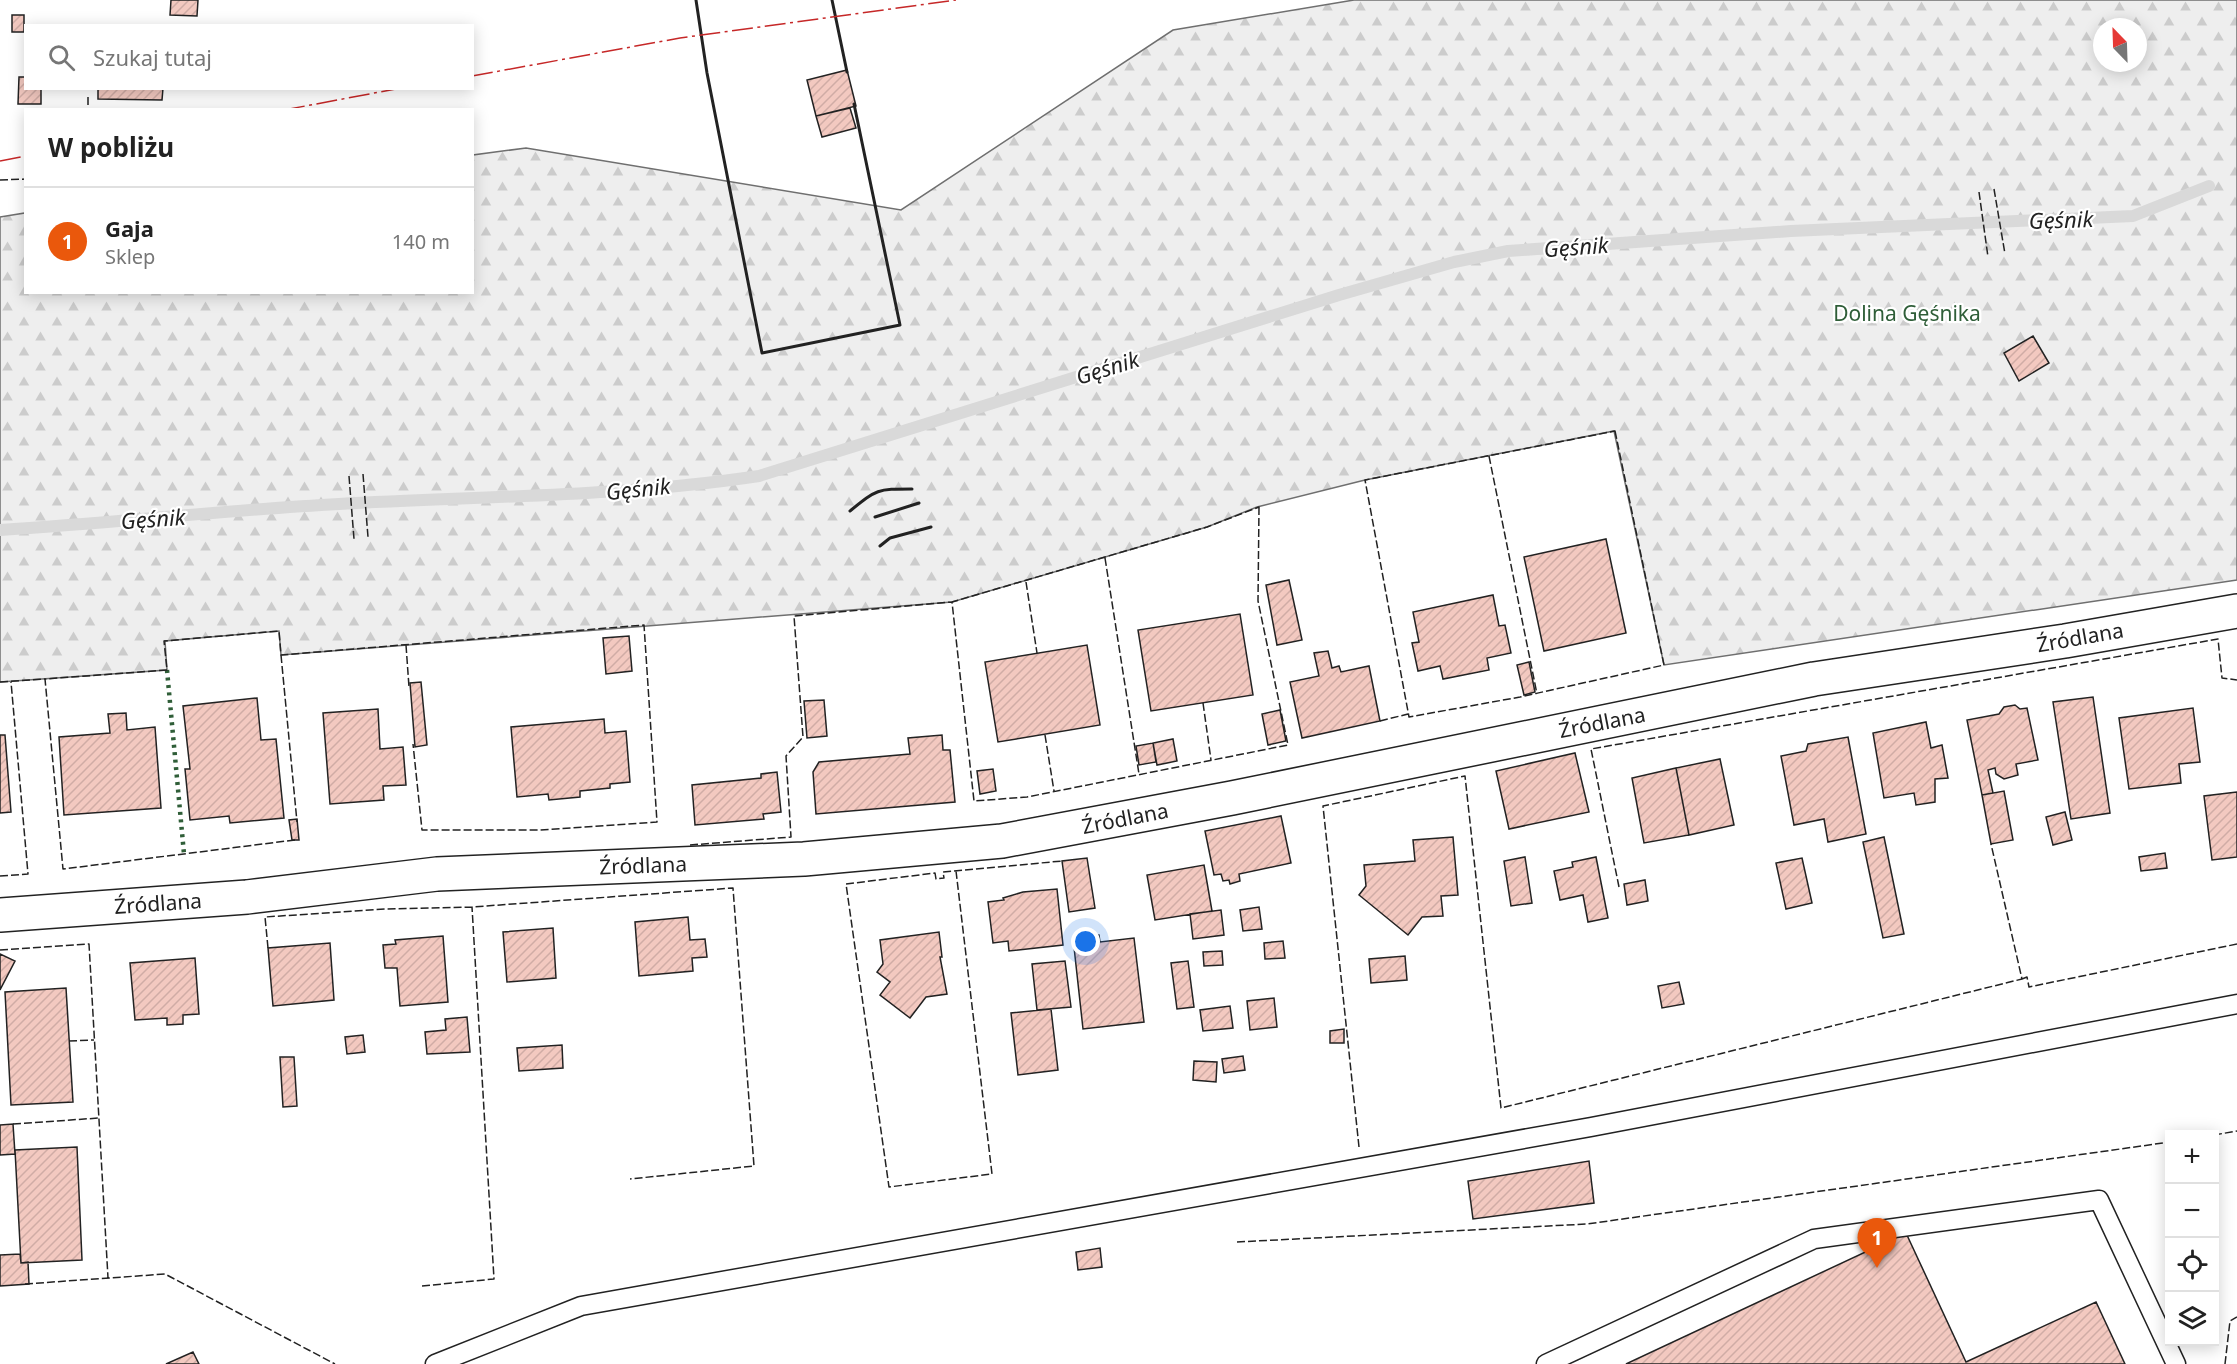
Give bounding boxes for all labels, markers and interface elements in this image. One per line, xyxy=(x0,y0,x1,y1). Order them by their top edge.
north arrow xyxy=(2093,18,2147,72)
search box xyxy=(24,24,474,90)
icon: search xyxy=(45,41,78,74)
text: Szukaj tutaj xyxy=(93,42,212,72)
text: W pobliżu xyxy=(48,129,174,165)
water label: Gęśnik xyxy=(2028,203,2095,235)
text: Gaja xyxy=(105,213,154,243)
text: 1 xyxy=(62,228,73,255)
text: 140 m xyxy=(392,228,450,255)
water label: Gęśnik xyxy=(1543,229,1610,263)
text: Sklep xyxy=(105,243,155,270)
park label: Dolina Gęśnika xyxy=(1833,299,1981,327)
water label: Gęśnik xyxy=(1072,343,1143,391)
water label: Gęśnik xyxy=(604,470,673,506)
water label: Gęśnik xyxy=(120,501,187,535)
street label: Źródlana xyxy=(2034,616,2126,658)
street label: Źródlana xyxy=(1556,700,1648,744)
street label: Źródlana xyxy=(1079,796,1171,840)
street label: Źródlana xyxy=(599,849,687,881)
street label: Źródlana xyxy=(113,886,203,920)
your location xyxy=(1071,927,1100,956)
map controls xyxy=(2165,1130,2219,1346)
button: + xyxy=(2165,1130,2219,1184)
button: − xyxy=(2165,1184,2219,1238)
pin: 1 xyxy=(1858,1218,1896,1268)
button: locate xyxy=(2165,1238,2219,1292)
button: layers xyxy=(2165,1292,2219,1346)

